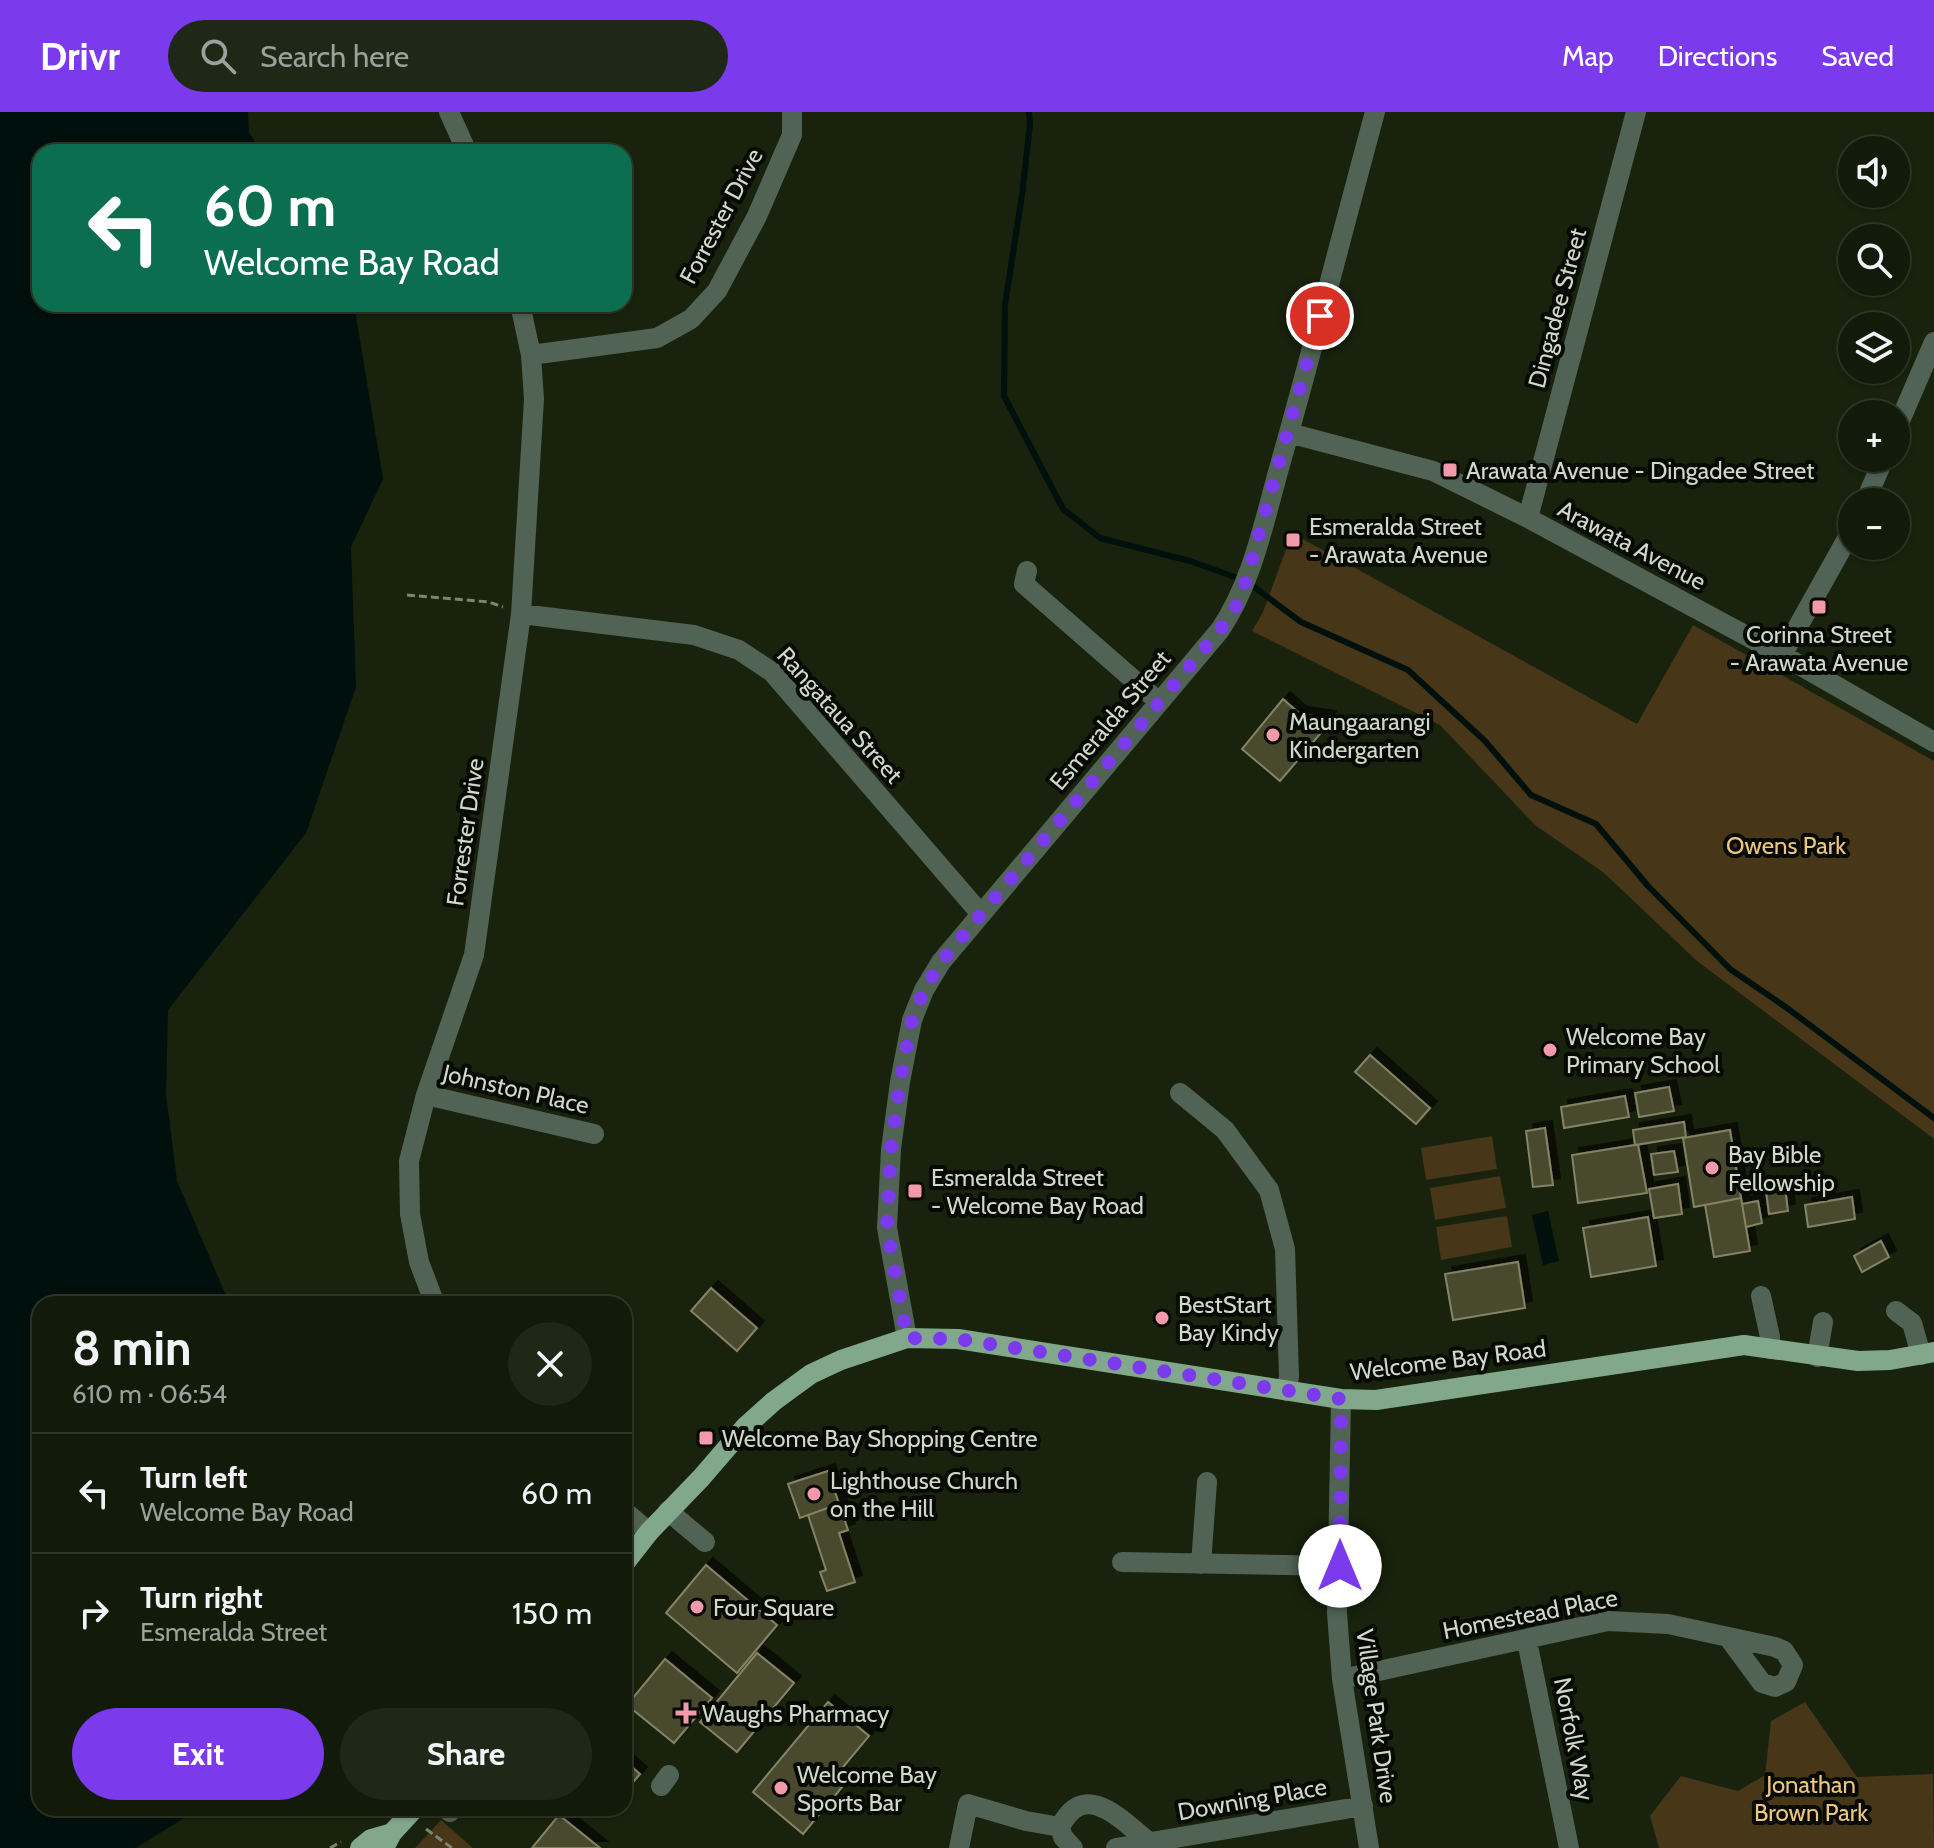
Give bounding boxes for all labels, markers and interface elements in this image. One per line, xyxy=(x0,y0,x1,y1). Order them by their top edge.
search box xyxy=(168,20,728,92)
text: Drivr xyxy=(40,33,120,80)
icon: search xyxy=(196,34,240,78)
text: Search here xyxy=(260,38,409,75)
text: Map xyxy=(1562,39,1614,73)
text: Directions xyxy=(1658,39,1777,73)
text: Saved xyxy=(1821,39,1894,73)
map controls xyxy=(1838,136,1910,560)
button: sound xyxy=(1838,136,1910,208)
street label: Forrester Drive xyxy=(673,143,769,289)
text: 60 m xyxy=(204,172,336,240)
icon: left xyxy=(72,176,176,280)
button: search xyxy=(1838,224,1910,296)
street label: Dingadee Street xyxy=(1522,225,1592,391)
text: Welcome Bay Road xyxy=(204,240,500,284)
pin xyxy=(1286,282,1354,350)
icon: arrive xyxy=(1298,294,1342,338)
button: layers xyxy=(1838,312,1910,384)
button: + xyxy=(1838,400,1910,472)
place label: Arawata Avenue - Dingadee Street xyxy=(1466,456,1814,485)
marker: Arawata Avenue - Dingadee Street xyxy=(1441,461,1459,479)
button: − xyxy=(1838,488,1910,560)
street label: Arawata Avenue xyxy=(1553,494,1711,596)
place label: Esmeralda Street - Arawata Avenue xyxy=(1309,512,1488,569)
marker: Esmeralda Street - Arawata Avenue xyxy=(1284,531,1302,549)
marker: Corinna Street - Arawata Avenue xyxy=(1810,598,1828,616)
place label: Corinna Street - Arawata Avenue xyxy=(1730,620,1908,677)
street label: Rangataua Street xyxy=(771,641,909,789)
street label: Esmeralda Street xyxy=(1043,644,1177,796)
place label: Maungaarangi Kindergarten xyxy=(1289,707,1431,764)
marker: Maungaarangi Kindergarten xyxy=(1264,726,1282,744)
street label: Forrester Drive xyxy=(440,756,490,908)
park label: Owens Park xyxy=(1726,831,1846,860)
place label: Welcome Bay Primary School xyxy=(1566,1022,1720,1079)
marker: Welcome Bay Primary School xyxy=(1541,1041,1559,1059)
street label: Johnston Place xyxy=(439,1058,592,1120)
place label: Bay Bible Fellowship xyxy=(1728,1140,1835,1197)
marker: Bay Bible Fellowship xyxy=(1703,1159,1721,1177)
place label: Esmeralda Street - Welcome Bay Road xyxy=(931,1163,1144,1220)
marker: Esmeralda Street - Welcome Bay Road xyxy=(906,1182,924,1200)
place label: BestStart Bay Kindy xyxy=(1178,1290,1279,1347)
marker: BestStart Bay Kindy xyxy=(1153,1309,1171,1327)
text: 8 min xyxy=(72,1319,192,1377)
button: close xyxy=(508,1322,592,1406)
street label: Welcome Bay Road xyxy=(1348,1334,1548,1386)
text: 610 m · 06:54 xyxy=(72,1378,227,1410)
place label: Welcome Bay Shopping Centre xyxy=(722,1424,1037,1453)
marker: Welcome Bay Shopping Centre xyxy=(697,1429,715,1447)
text: Turn left xyxy=(140,1459,248,1496)
place label: Lighthouse Church on the Hill xyxy=(830,1466,1018,1523)
icon: left xyxy=(72,1471,116,1515)
text: 60 m xyxy=(521,1475,592,1512)
marker: Lighthouse Church on the Hill xyxy=(805,1485,823,1503)
text: Welcome Bay Road xyxy=(140,1496,354,1528)
position arrow xyxy=(1298,1524,1382,1608)
text: Turn right xyxy=(140,1579,263,1616)
street label: Homestead Place xyxy=(1440,1583,1620,1645)
icon: right xyxy=(72,1591,116,1635)
place label: Four Square xyxy=(713,1593,834,1622)
text: 150 m xyxy=(512,1595,592,1632)
marker: Four Square xyxy=(688,1598,706,1616)
text: Esmeralda Street xyxy=(140,1616,327,1648)
street label: Village Park Drive xyxy=(1350,1627,1404,1805)
street label: Norfolk Way xyxy=(1548,1675,1600,1803)
place label: Waughs Pharmacy xyxy=(702,1699,889,1728)
marker: Waughs Pharmacy xyxy=(677,1704,695,1722)
button: Exit xyxy=(72,1708,324,1800)
button: Share xyxy=(340,1708,592,1800)
place label: Welcome Bay Sports Bar xyxy=(797,1760,937,1817)
park label: Jonathan Brown Park xyxy=(1754,1770,1868,1827)
street label: Downing Place xyxy=(1175,1772,1329,1826)
marker: Welcome Bay Sports Bar xyxy=(772,1779,790,1797)

